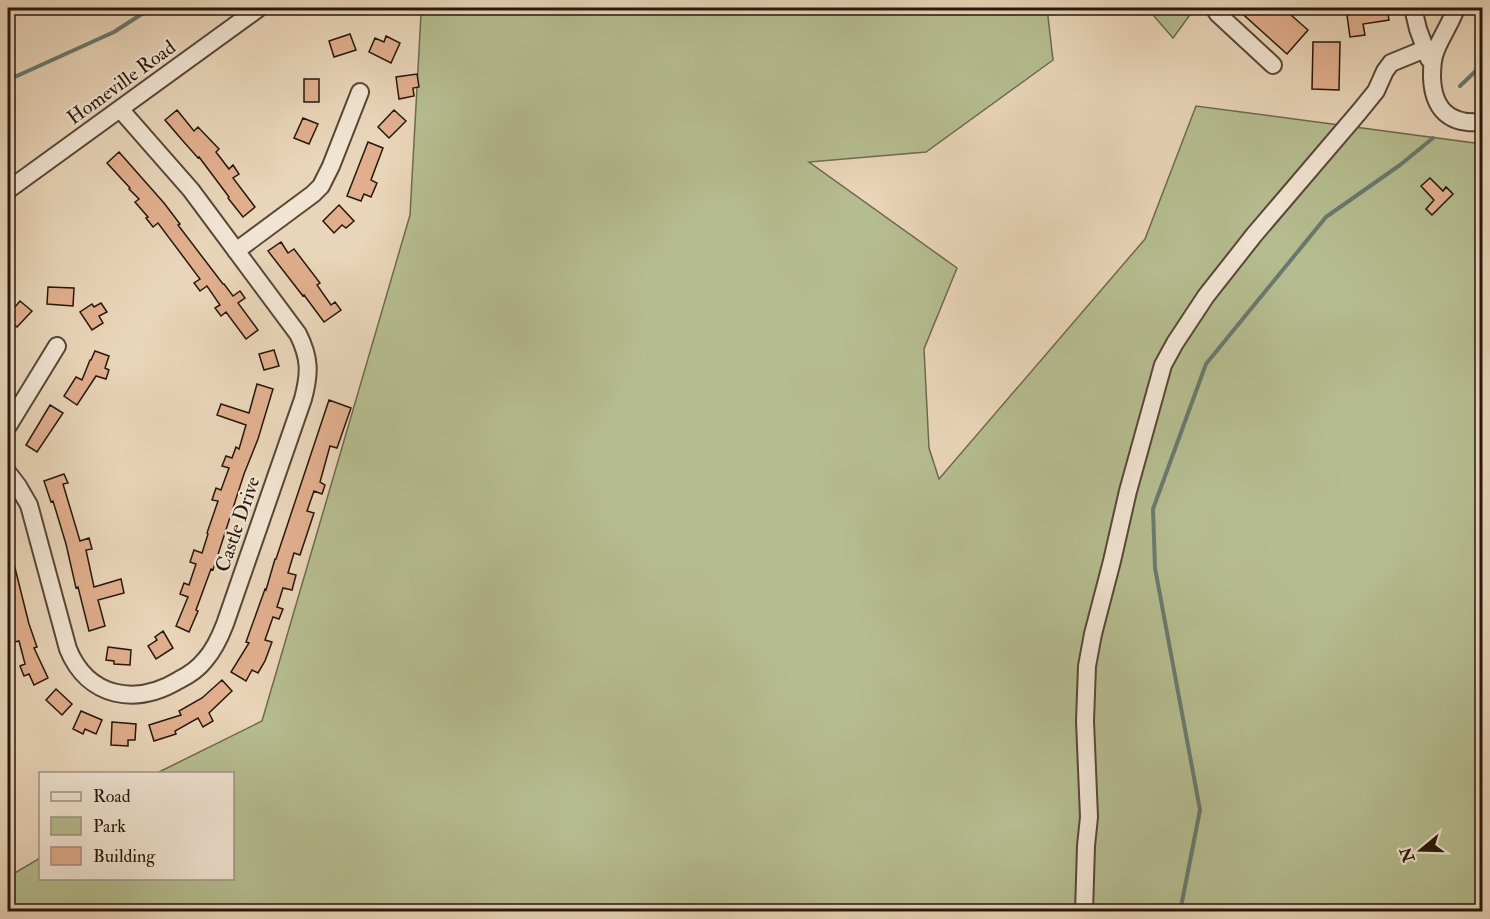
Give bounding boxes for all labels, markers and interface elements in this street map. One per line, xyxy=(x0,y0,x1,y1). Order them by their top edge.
street label: Homeville Road xyxy=(62,35,181,130)
street label: Castle Drive xyxy=(209,473,265,575)
legend xyxy=(39,772,234,880)
text: Road xyxy=(93,785,131,808)
text: Park xyxy=(93,815,126,838)
north arrow xyxy=(1391,820,1451,880)
text: N xyxy=(1396,844,1420,866)
text: Building xyxy=(93,845,156,868)

